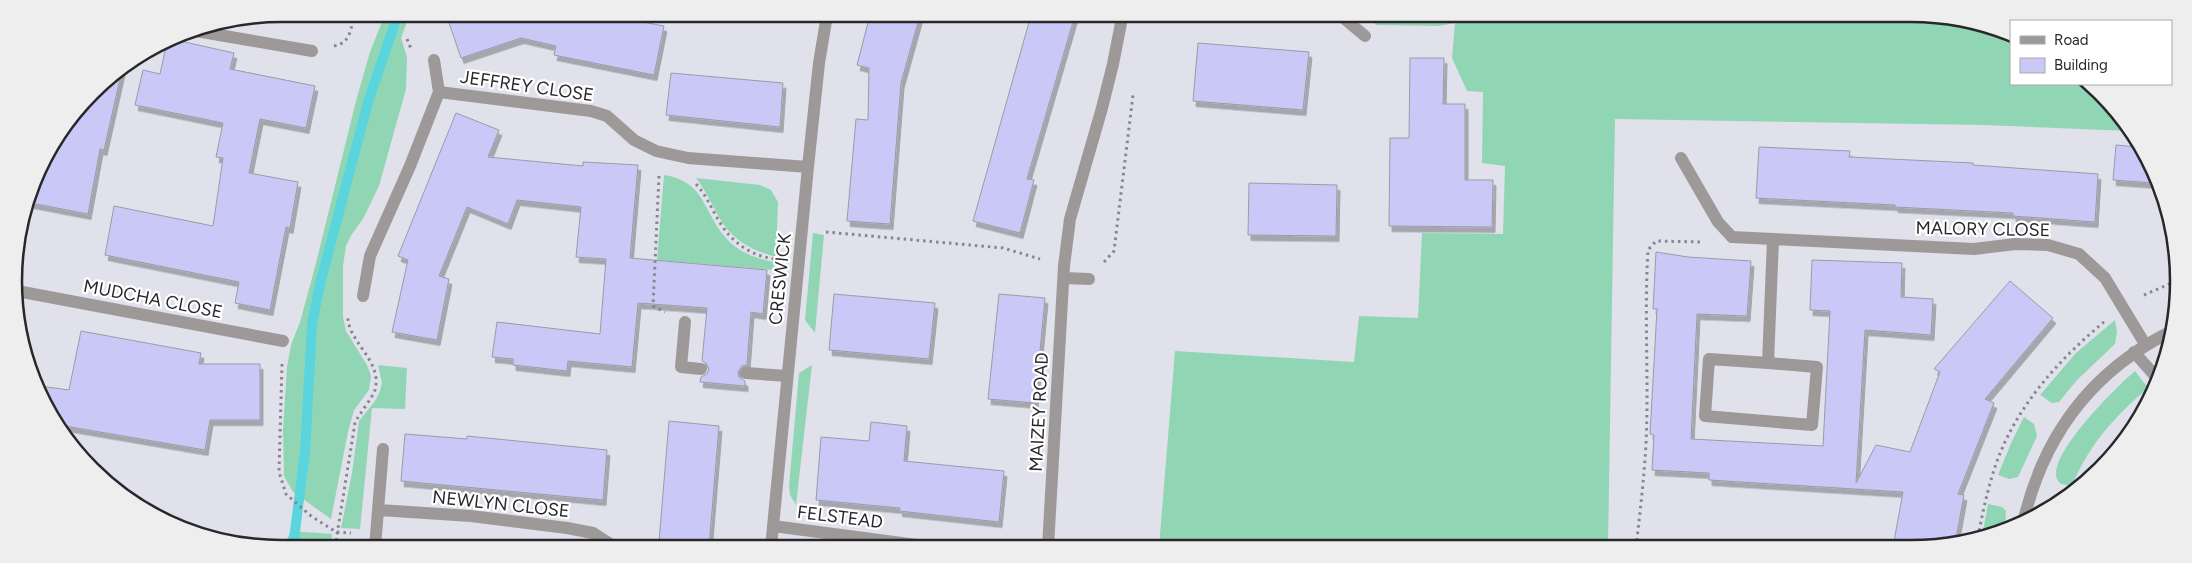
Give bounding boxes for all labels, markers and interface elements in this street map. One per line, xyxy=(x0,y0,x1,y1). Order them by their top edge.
legend xyxy=(2010,20,2172,85)
text: Road xyxy=(2054,31,2089,49)
text: Building xyxy=(2054,56,2108,74)
street label: JEFFREY CLOSE xyxy=(459,66,595,106)
street label: MALORY CLOSE xyxy=(1915,217,2051,241)
street label: CRESWICK xyxy=(764,232,796,326)
street label: MUDCHA CLOSE xyxy=(82,275,224,323)
street label: MAIZEY ROAD xyxy=(1025,352,1053,472)
street label: NEWLYN CLOSE xyxy=(431,486,571,522)
street label: FELSTEAD xyxy=(796,501,884,533)

